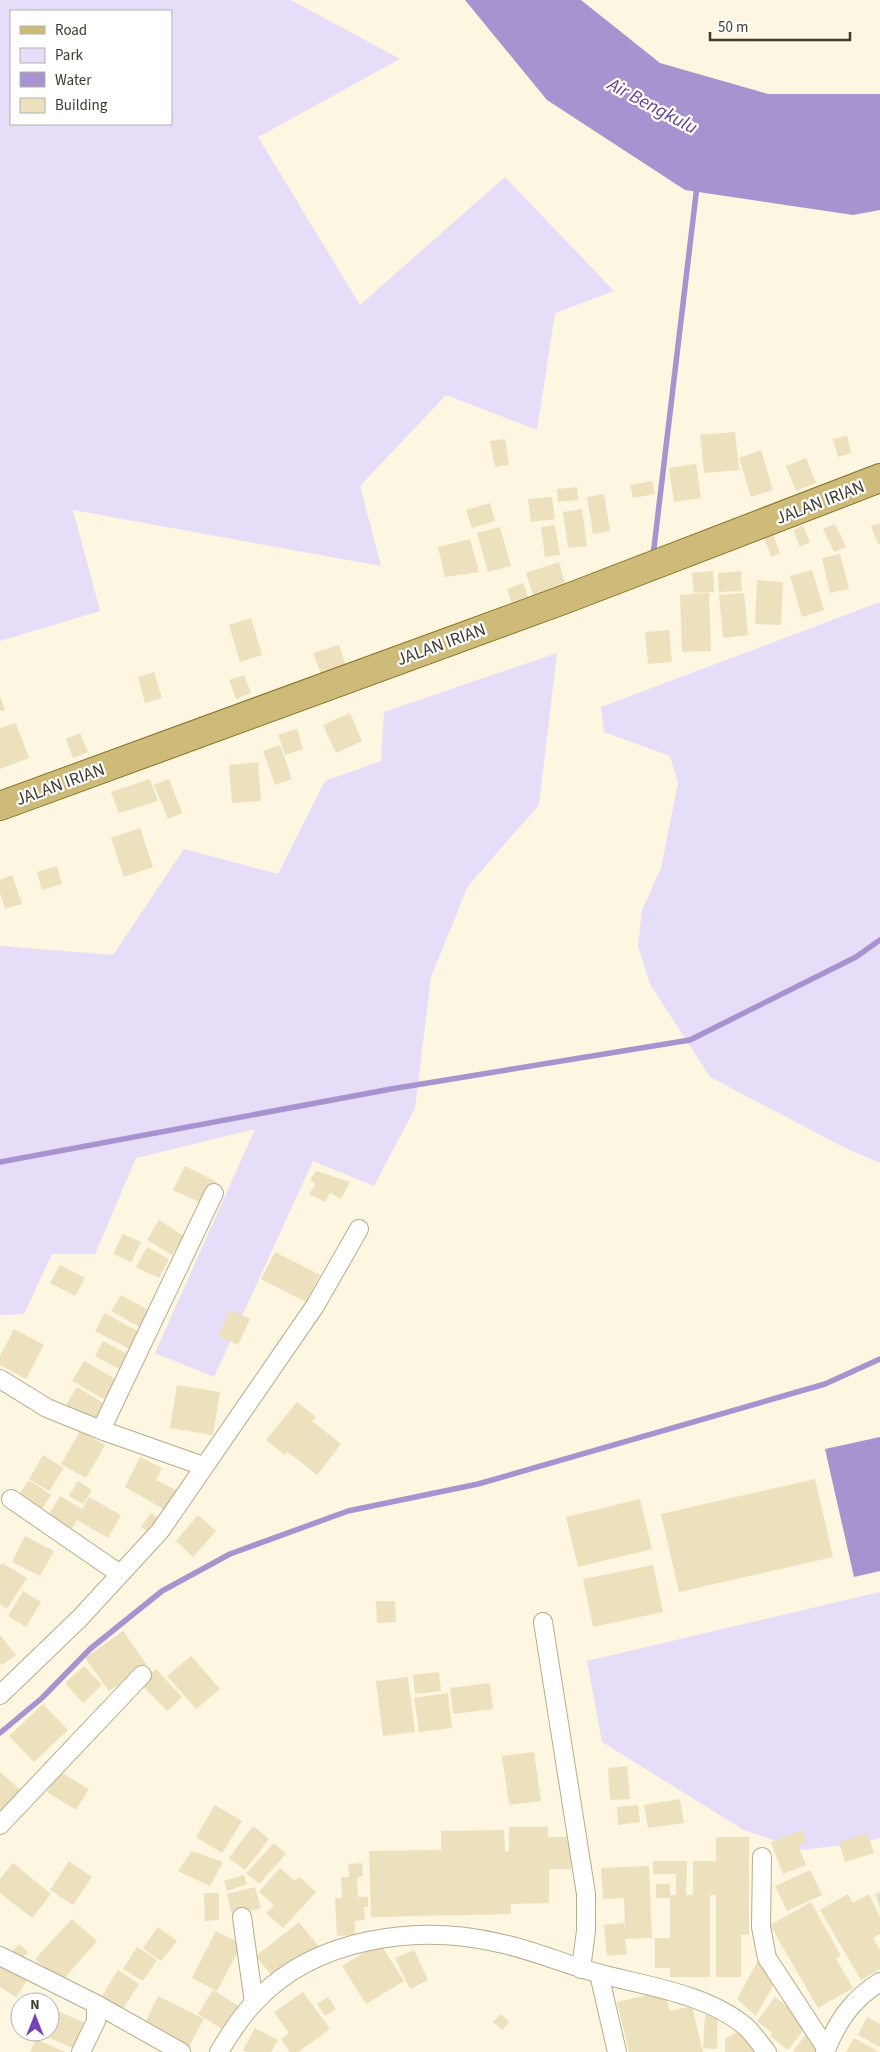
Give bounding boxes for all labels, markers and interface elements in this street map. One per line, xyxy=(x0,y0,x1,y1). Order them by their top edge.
legend xyxy=(10,10,172,125)
scale bar xyxy=(710,10,850,42)
text: 50 m xyxy=(718,17,748,38)
text: Road xyxy=(55,20,87,41)
text: Park xyxy=(55,45,84,66)
text: Water xyxy=(55,70,92,91)
water label: Air Bengkulu xyxy=(602,71,702,141)
text: Building xyxy=(55,95,108,116)
street label: JALAN IRIAN xyxy=(772,474,868,531)
street label: JALAN IRIAN xyxy=(393,617,489,672)
street label: JALAN IRIAN xyxy=(12,757,108,812)
north arrow xyxy=(10,1992,60,2042)
text: N xyxy=(30,1995,40,2015)

